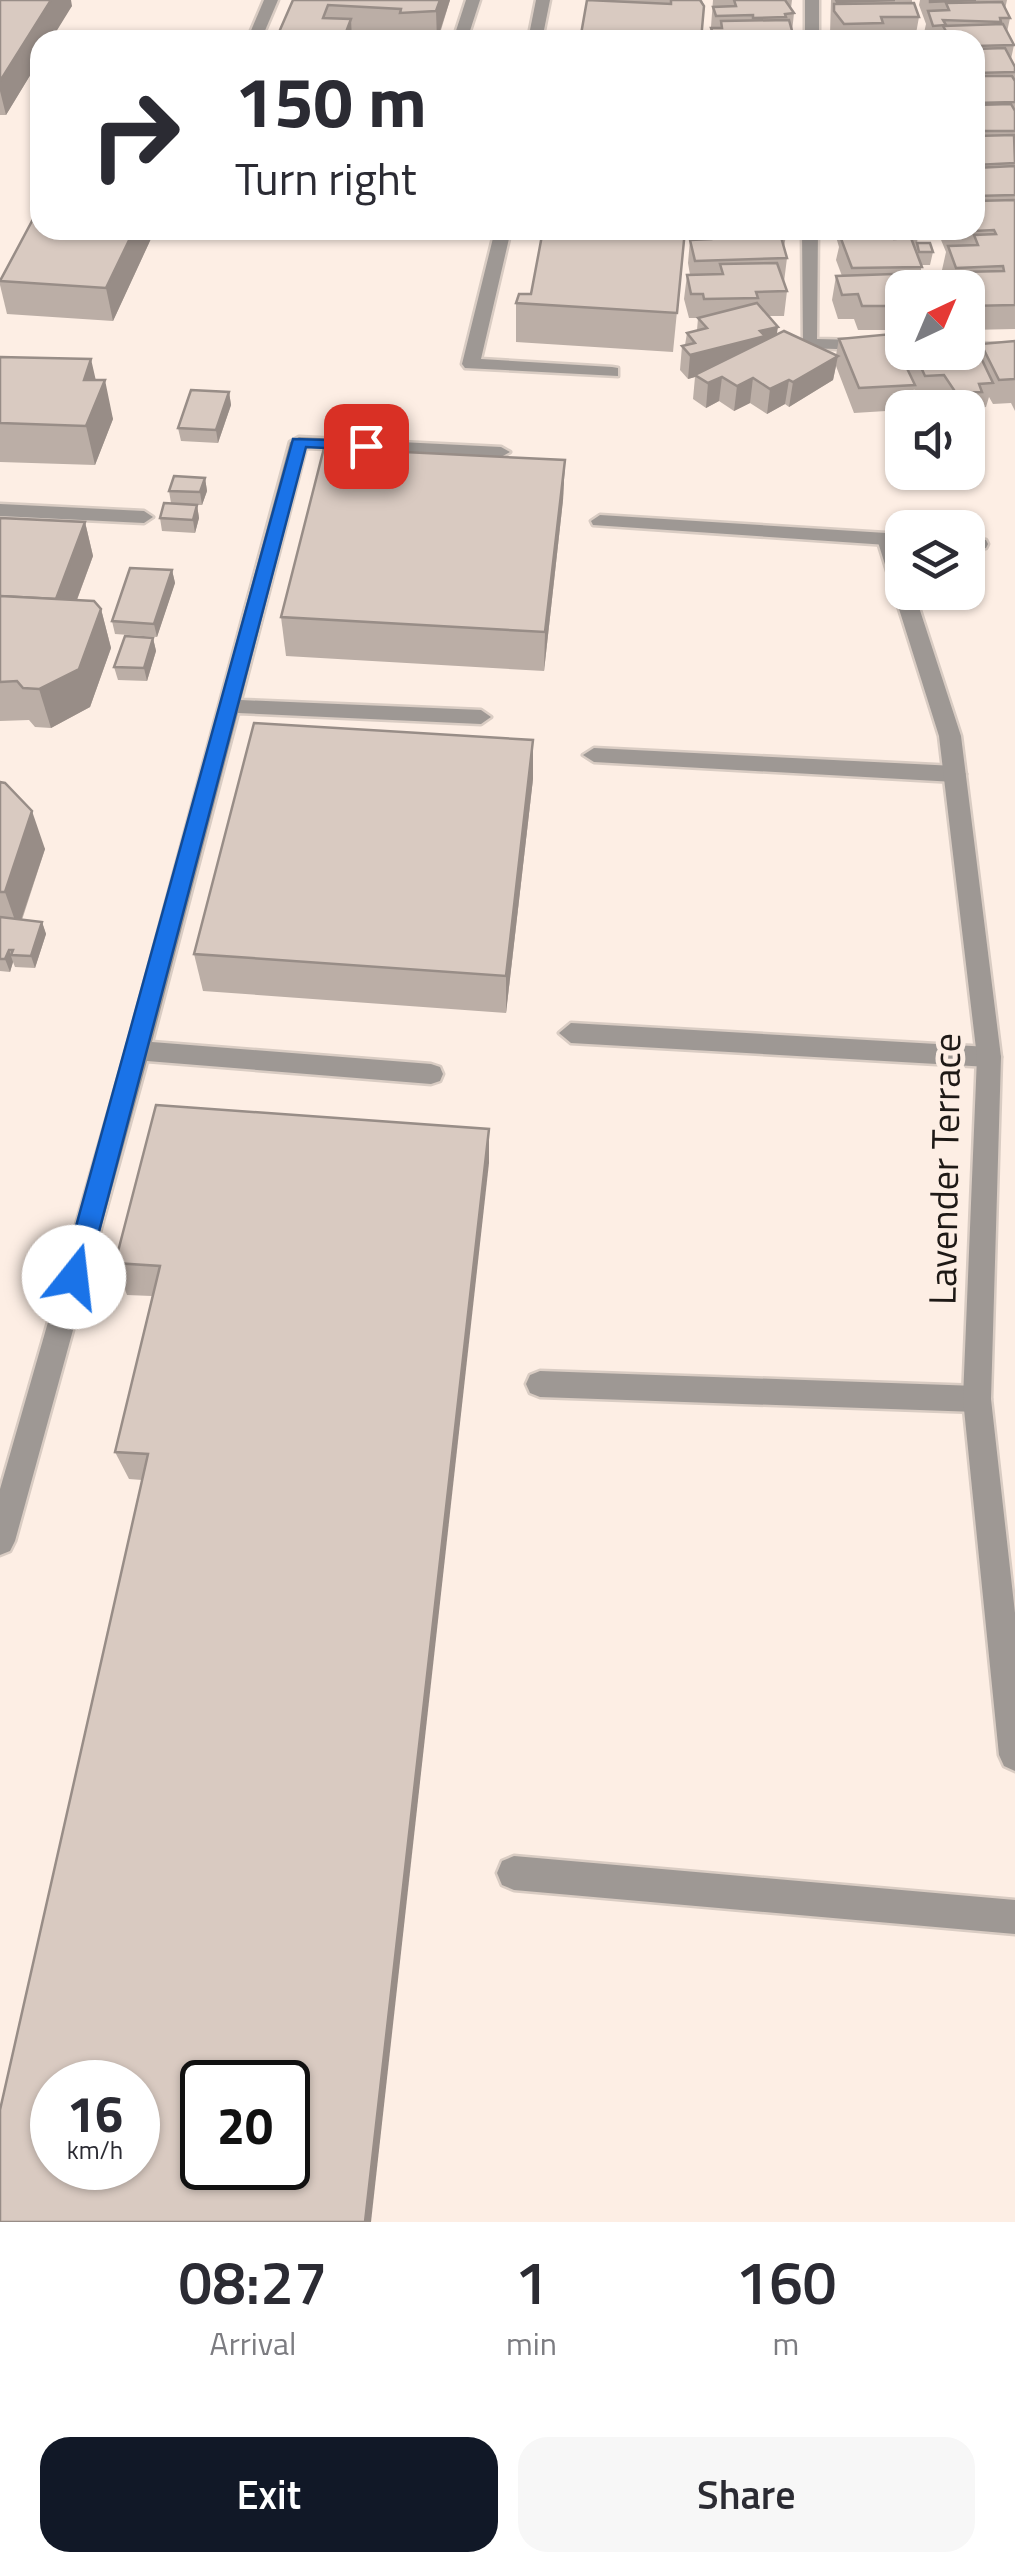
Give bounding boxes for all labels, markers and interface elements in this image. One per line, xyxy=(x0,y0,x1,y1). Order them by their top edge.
text: 150 m xyxy=(235,48,427,154)
icon: right xyxy=(70,70,200,200)
text: Turn right xyxy=(235,144,417,212)
north arrow xyxy=(885,270,985,370)
map controls xyxy=(885,270,985,610)
button: sound xyxy=(885,390,985,490)
pin xyxy=(324,404,409,489)
icon: arrive xyxy=(339,419,394,474)
button: layers xyxy=(885,510,985,610)
street label: Lavender Terrace xyxy=(913,1033,975,1305)
position arrow xyxy=(22,1225,126,1329)
speed limit sign: 20 xyxy=(180,2060,310,2190)
text: 16 xyxy=(67,2075,123,2151)
text: km/h xyxy=(67,2131,123,2169)
text: 08:27 xyxy=(179,2236,327,2327)
text: 1 xyxy=(515,2236,548,2327)
text: 160 xyxy=(736,2236,836,2327)
text: Arrival xyxy=(210,2319,296,2367)
text: min xyxy=(506,2319,557,2367)
text: m xyxy=(773,2319,799,2367)
button: Exit xyxy=(40,2437,498,2552)
button: Share xyxy=(518,2437,975,2552)

